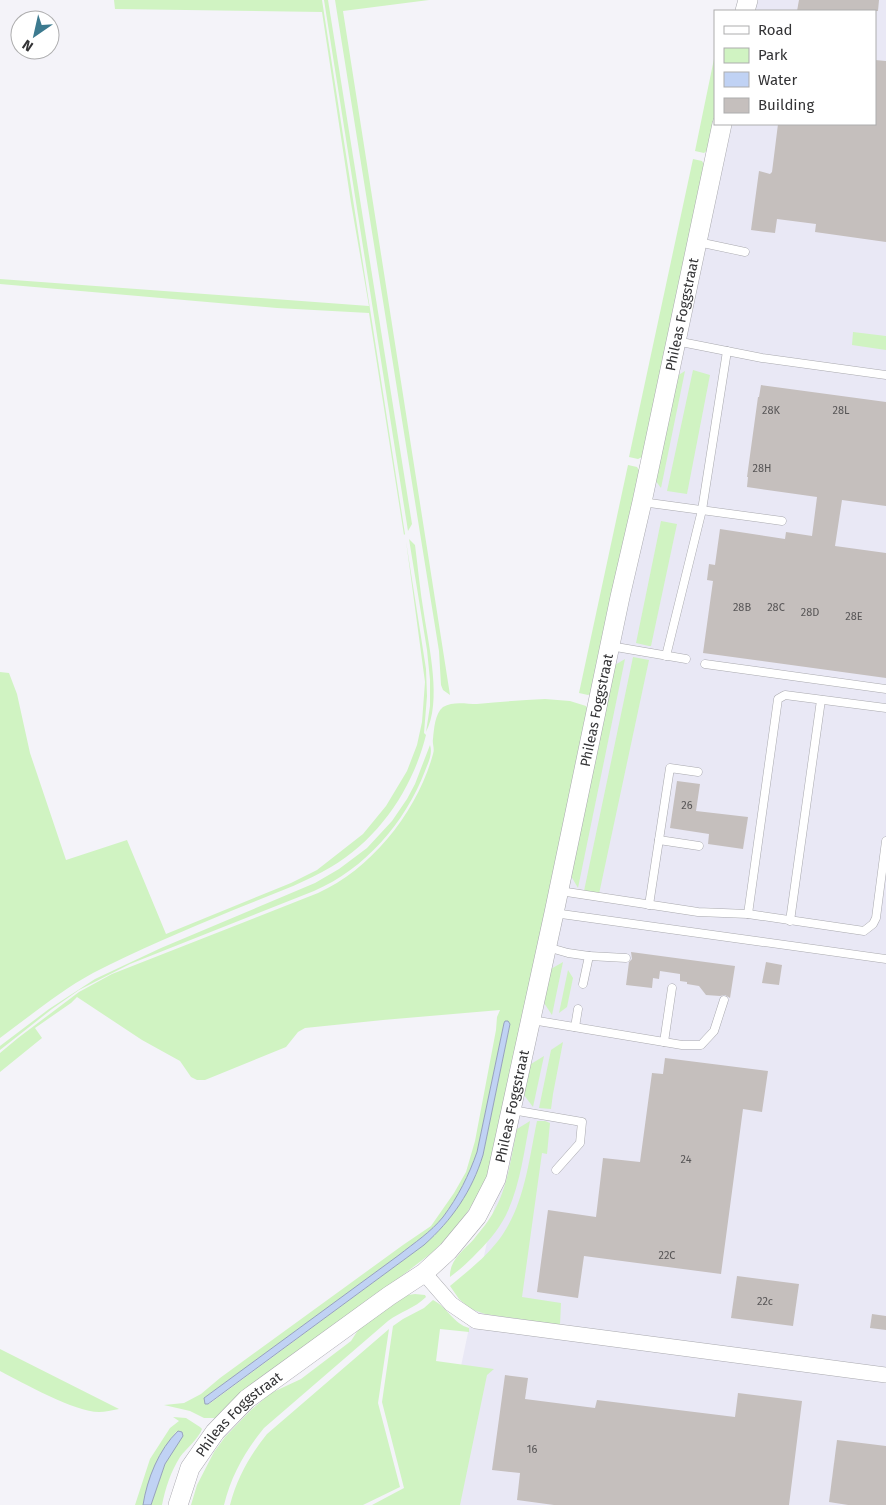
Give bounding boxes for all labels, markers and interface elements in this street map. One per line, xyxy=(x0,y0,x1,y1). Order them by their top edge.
north arrow xyxy=(10,10,60,60)
legend xyxy=(714,10,876,125)
text: Road xyxy=(758,21,793,39)
text: N xyxy=(19,36,37,55)
text: Park xyxy=(758,46,788,64)
text: Water xyxy=(758,71,797,89)
text: Building xyxy=(758,96,814,114)
street label: Phileas Foggstraat xyxy=(661,255,702,372)
house number: 28K xyxy=(762,404,781,417)
house number: 28L xyxy=(833,404,850,417)
house number: 28H xyxy=(753,462,772,475)
house number: 28B xyxy=(733,601,751,614)
house number: 28C xyxy=(767,601,785,614)
house number: 28D xyxy=(801,606,819,619)
house number: 28E xyxy=(845,610,863,623)
street label: Phileas Foggstraat xyxy=(576,651,617,768)
house number: 26 xyxy=(681,799,693,812)
street label: Phileas Foggstraat xyxy=(491,1047,533,1164)
house number: 24 xyxy=(681,1153,692,1166)
house number: 22C xyxy=(659,1249,675,1262)
house number: 22c xyxy=(757,1295,773,1308)
street label: Phileas Foggstraat xyxy=(192,1368,286,1460)
house number: 16 xyxy=(527,1443,537,1456)

